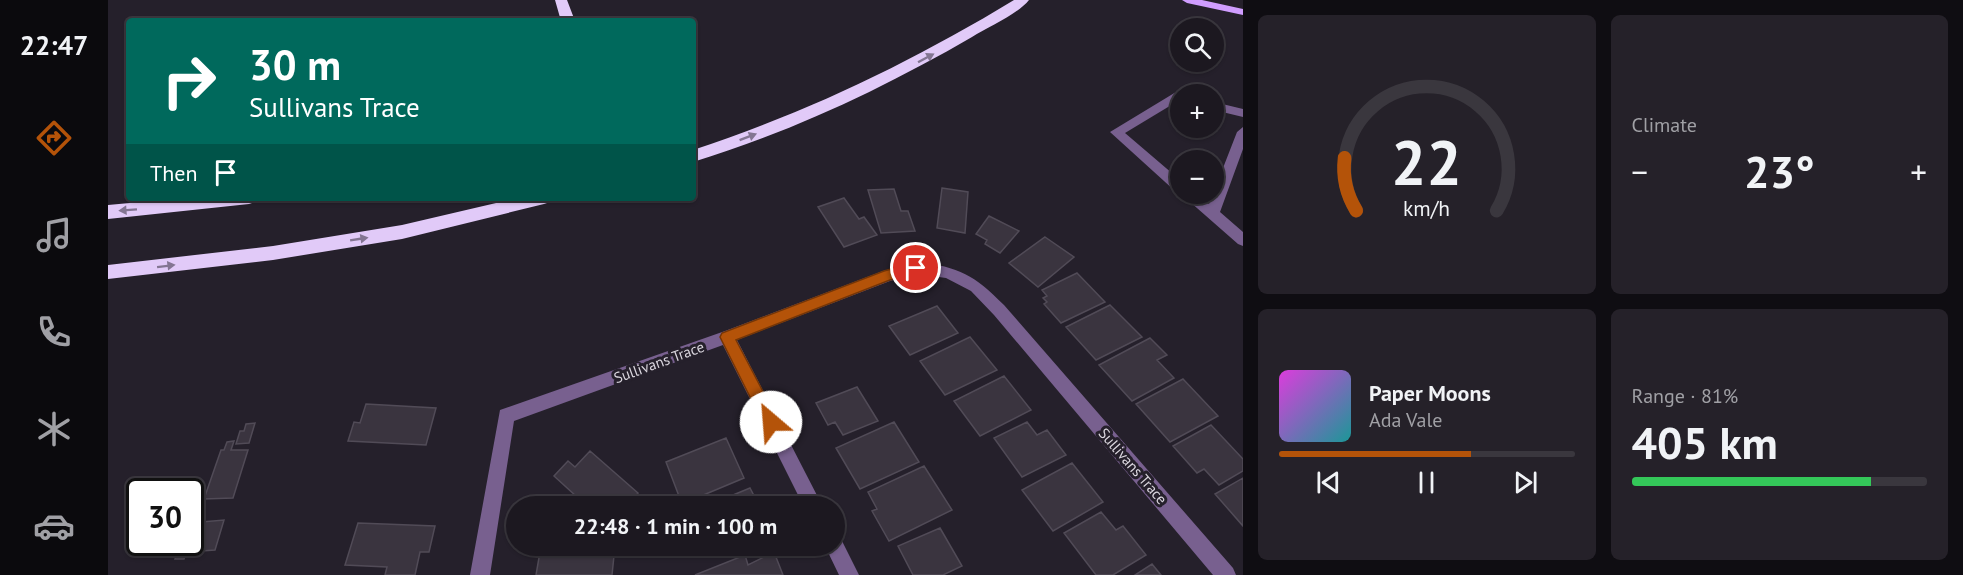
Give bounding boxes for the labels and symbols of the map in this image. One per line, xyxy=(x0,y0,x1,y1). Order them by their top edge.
one-way arrow xyxy=(918,53,935,62)
one-way arrow xyxy=(739,131,757,141)
one-way arrow xyxy=(118,206,137,215)
one-way arrow xyxy=(350,235,369,244)
pin xyxy=(890,242,941,293)
one-way arrow xyxy=(157,261,176,271)
street label: Sullivans Trace xyxy=(611,337,707,387)
position arrow xyxy=(739,390,803,454)
street label: Sullivans Trace xyxy=(1095,424,1171,508)
speed limit sign: 30 xyxy=(126,478,204,556)

